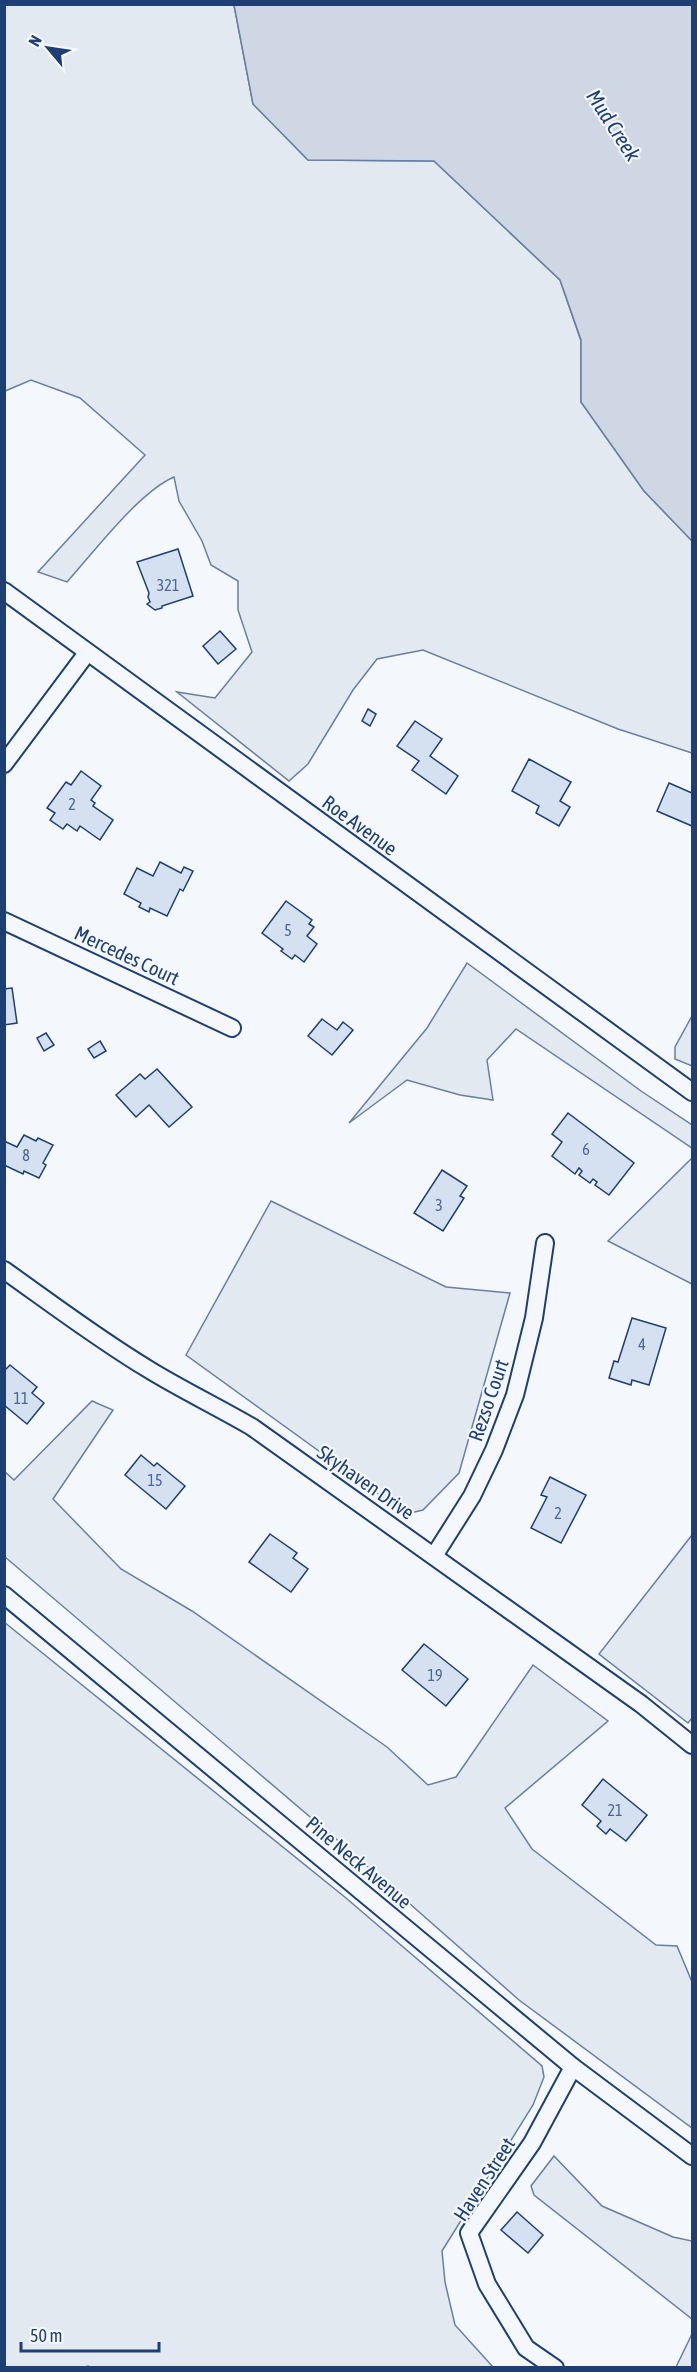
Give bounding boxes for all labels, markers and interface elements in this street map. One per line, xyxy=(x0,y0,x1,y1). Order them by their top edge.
north arrow xyxy=(18,18,78,78)
text: N xyxy=(25,32,45,49)
water label: Mud Creek xyxy=(582,85,646,166)
house number: 321 xyxy=(157,576,179,594)
street label: Roe Avenue xyxy=(318,790,402,860)
house number: 2 xyxy=(68,795,76,813)
street label: Mercedes Court xyxy=(71,921,183,989)
house number: 5 xyxy=(284,921,292,939)
house number: 6 xyxy=(582,1140,590,1158)
house number: 8 xyxy=(22,1146,30,1164)
house number: 3 xyxy=(435,1196,443,1214)
house number: 4 xyxy=(638,1335,646,1353)
street label: Rezso Court xyxy=(463,1356,513,1444)
house number: 11 xyxy=(13,1389,29,1407)
street label: Skyhaven Drive xyxy=(313,1440,419,1524)
house number: 15 xyxy=(147,1471,163,1489)
house number: 2 xyxy=(554,1504,562,1522)
house number: 19 xyxy=(427,1666,443,1684)
house number: 21 xyxy=(607,1801,623,1819)
street label: Pine Neck Avenue xyxy=(302,1811,416,1913)
street label: Haven Street xyxy=(449,2133,519,2225)
scale bar xyxy=(21,2315,159,2353)
text: 50 m xyxy=(30,2325,62,2346)

